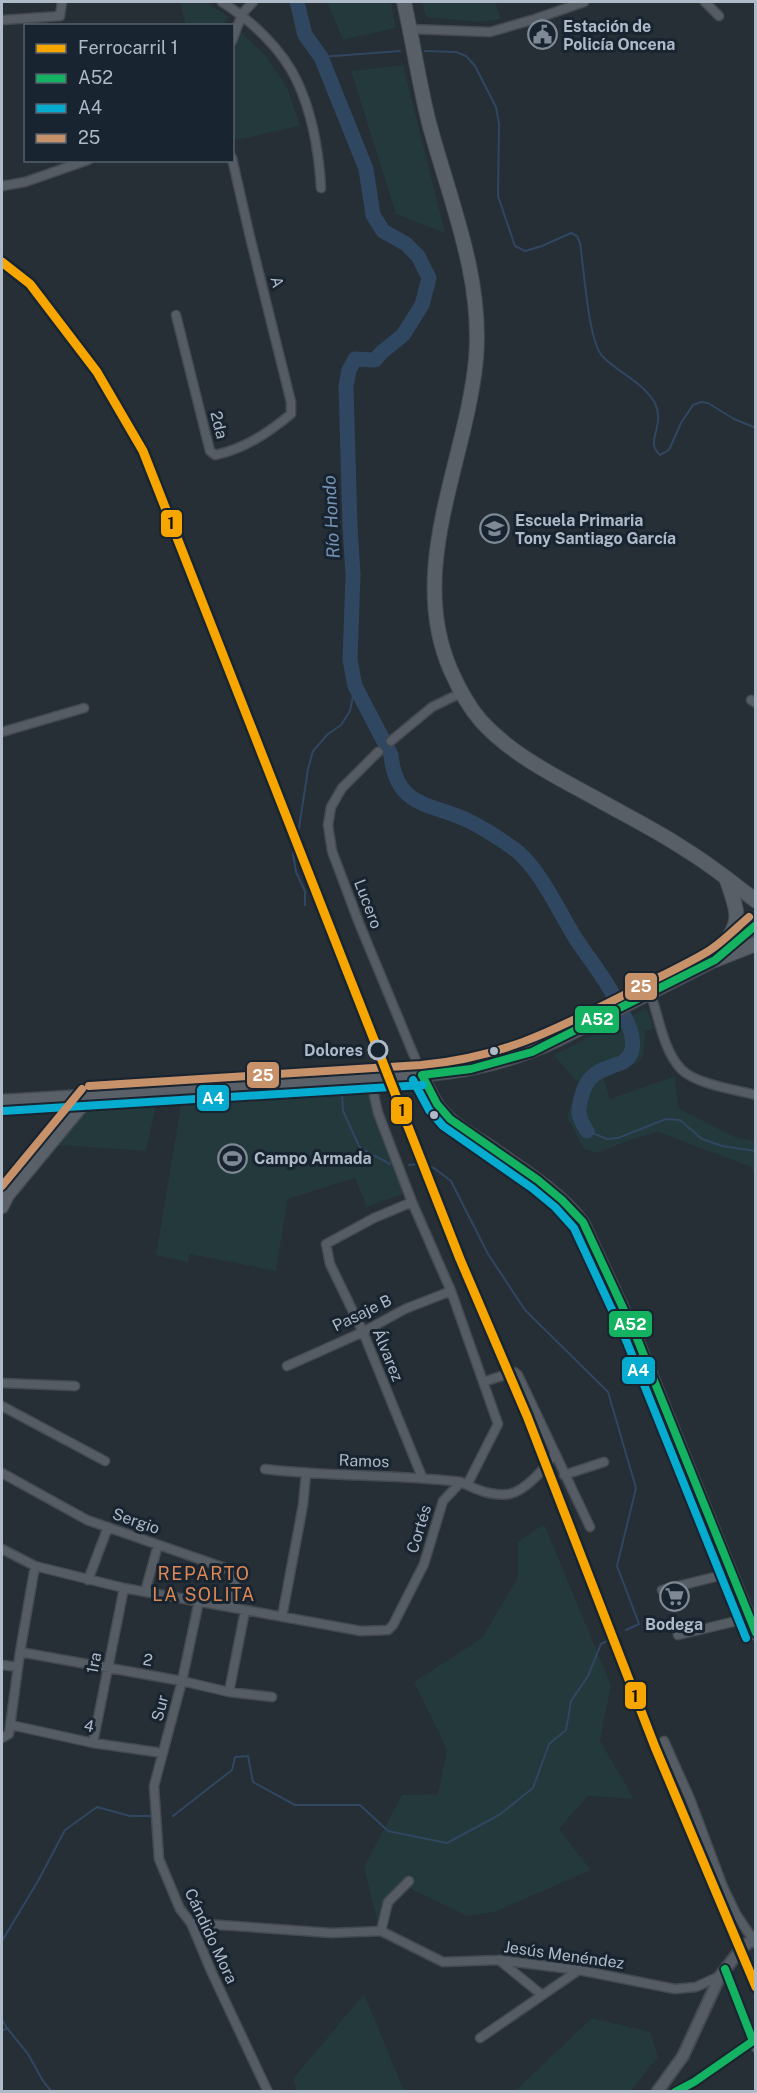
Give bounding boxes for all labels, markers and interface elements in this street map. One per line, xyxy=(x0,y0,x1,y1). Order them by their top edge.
place label: Estación de Policía Oncena xyxy=(563,17,675,54)
public building icon: Estación de Policía Oncena xyxy=(526,19,558,51)
legend xyxy=(24,24,234,162)
text: Ferrocarril 1 xyxy=(78,37,178,58)
text: A52 xyxy=(78,67,113,88)
text: A4 xyxy=(78,97,102,118)
text: 25 xyxy=(78,127,100,148)
street label: A xyxy=(266,274,288,290)
street label: 2da xyxy=(206,409,232,441)
water label: Río Hondo xyxy=(318,475,344,559)
line badge: 1 xyxy=(160,509,183,538)
place label: Escuela Primaria Tony Santiago García xyxy=(515,511,676,548)
school or university icon: Escuela Primaria Tony Santiago García xyxy=(478,513,510,545)
text: 1 xyxy=(168,514,174,533)
street label: Lucero xyxy=(350,877,386,931)
line badge: 25 xyxy=(624,972,658,1001)
text: 25 xyxy=(631,977,652,996)
line badge: A52 xyxy=(574,1005,620,1034)
text: A52 xyxy=(581,1010,613,1029)
marker: Dolores xyxy=(368,1040,388,1060)
place label: Dolores xyxy=(304,1041,363,1060)
unlabelled marker xyxy=(488,1045,500,1057)
line badge: 25 xyxy=(246,1061,280,1089)
text: 25 xyxy=(253,1066,274,1085)
line badge: A4 xyxy=(196,1084,230,1112)
text: A4 xyxy=(202,1089,225,1108)
line badge: 1 xyxy=(390,1096,413,1125)
text: 1 xyxy=(399,1101,405,1120)
unlabelled marker xyxy=(428,1109,440,1121)
sports icon: Campo Armada xyxy=(217,1142,249,1174)
place label: Campo Armada xyxy=(254,1149,372,1168)
street label: Pasaje B xyxy=(329,1291,395,1335)
line badge: A52 xyxy=(608,1310,653,1338)
text: A52 xyxy=(614,1315,646,1334)
street label: Álvarez xyxy=(369,1325,408,1384)
line badge: A4 xyxy=(621,1356,656,1385)
text: A4 xyxy=(627,1361,650,1380)
street label: Ramos xyxy=(338,1451,390,1471)
street label: Cortés xyxy=(403,1503,435,1555)
street label: Sergio xyxy=(110,1504,162,1538)
district label: REPARTO LA SOLITA xyxy=(152,1563,256,1605)
supermarket icon: Bodega xyxy=(658,1580,690,1612)
place label: Bodega xyxy=(645,1615,703,1634)
street label: 2 xyxy=(142,1650,154,1670)
street label: 1ra xyxy=(83,1651,105,1675)
line badge: 1 xyxy=(624,1681,647,1710)
text: 1 xyxy=(632,1687,638,1706)
street label: Sur xyxy=(147,1693,173,1723)
street label: 4 xyxy=(82,1716,96,1736)
street label: Cándido Mora xyxy=(181,1885,241,1987)
street label: Jesús Menéndez xyxy=(503,1937,626,1973)

